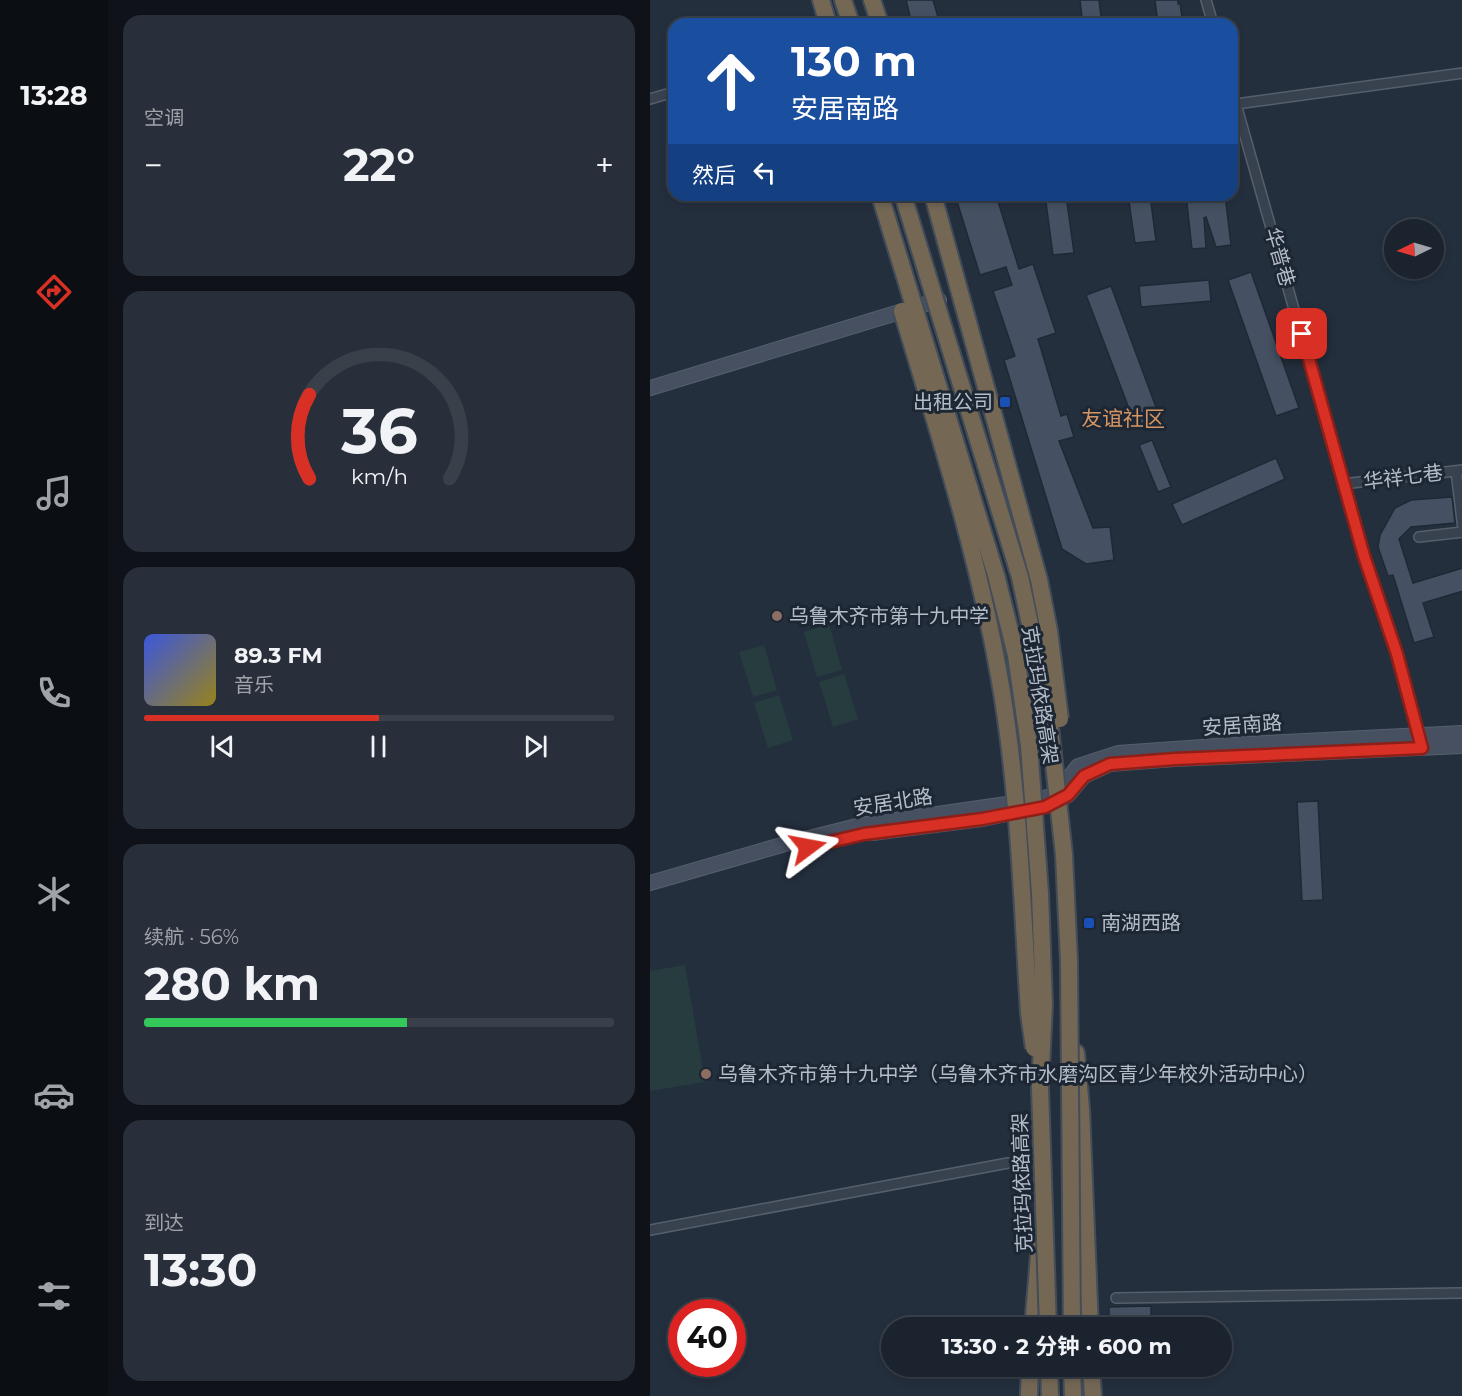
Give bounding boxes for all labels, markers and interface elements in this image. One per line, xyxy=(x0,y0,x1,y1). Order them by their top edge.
text: 130 m xyxy=(791,35,917,87)
icon: ahead xyxy=(692,42,770,120)
text: 13:28 xyxy=(20,79,88,112)
text: 安居南路 xyxy=(791,92,899,125)
text: 空调 xyxy=(144,106,184,130)
text: 22° xyxy=(343,137,415,192)
text: − xyxy=(144,145,163,185)
text: + xyxy=(595,145,614,185)
icon: left xyxy=(748,156,781,189)
text: 然后 xyxy=(692,162,736,189)
north arrow xyxy=(1384,219,1444,279)
map controls xyxy=(1384,219,1444,279)
street label: 华普巷 xyxy=(1260,225,1300,289)
icon: directions xyxy=(33,271,75,313)
pin xyxy=(1276,308,1327,359)
icon: arrive xyxy=(1285,317,1318,350)
place label: 出租公司 xyxy=(913,390,993,414)
text: 36 xyxy=(340,393,417,469)
marker: 出租公司 xyxy=(998,395,1012,409)
district label: 友谊社区 xyxy=(1081,406,1165,431)
street label: 华祥七巷 xyxy=(1362,460,1444,494)
text: km/h xyxy=(350,463,408,489)
icon: music xyxy=(33,472,75,514)
place label: 乌鲁木齐市第十九中学 xyxy=(789,604,989,628)
marker: 乌鲁木齐市第十九中学 xyxy=(770,609,784,623)
street label: 克拉玛依路高架 xyxy=(1017,624,1063,766)
text: 89.3 FM xyxy=(234,642,323,669)
icon: phone xyxy=(33,672,75,714)
text: 音乐 xyxy=(234,673,274,697)
street label: 安居南路 xyxy=(1201,710,1283,740)
icon: previous xyxy=(206,730,239,763)
icon: pause xyxy=(362,730,395,763)
icon: next xyxy=(519,730,552,763)
street label: 安居北路 xyxy=(852,784,934,820)
position arrow xyxy=(776,815,840,879)
icon: climate xyxy=(33,873,75,915)
place label: 南湖西路 xyxy=(1101,911,1181,935)
marker: 南湖西路 xyxy=(1082,916,1096,930)
text: 续航 · 56% xyxy=(144,925,239,949)
text: 280 km xyxy=(144,956,320,1011)
place label: 乌鲁木齐市第十九中学（乌鲁木齐市水磨沟区青少年校外活动中心） xyxy=(718,1062,1318,1086)
marker: 乌鲁木齐市第十九中学（乌鲁木齐市水磨沟区青少年校外活动中心） xyxy=(699,1067,713,1081)
icon: car xyxy=(33,1074,75,1116)
street label: 克拉玛依路高架 xyxy=(1008,1113,1036,1253)
text: 到达 xyxy=(144,1211,184,1235)
text: 13:30 xyxy=(144,1242,257,1297)
icon: filters xyxy=(33,1275,75,1317)
speed limit sign: 40 xyxy=(668,1299,746,1377)
text: 13:30 · 2 分钟 · 600 m xyxy=(942,1333,1171,1360)

